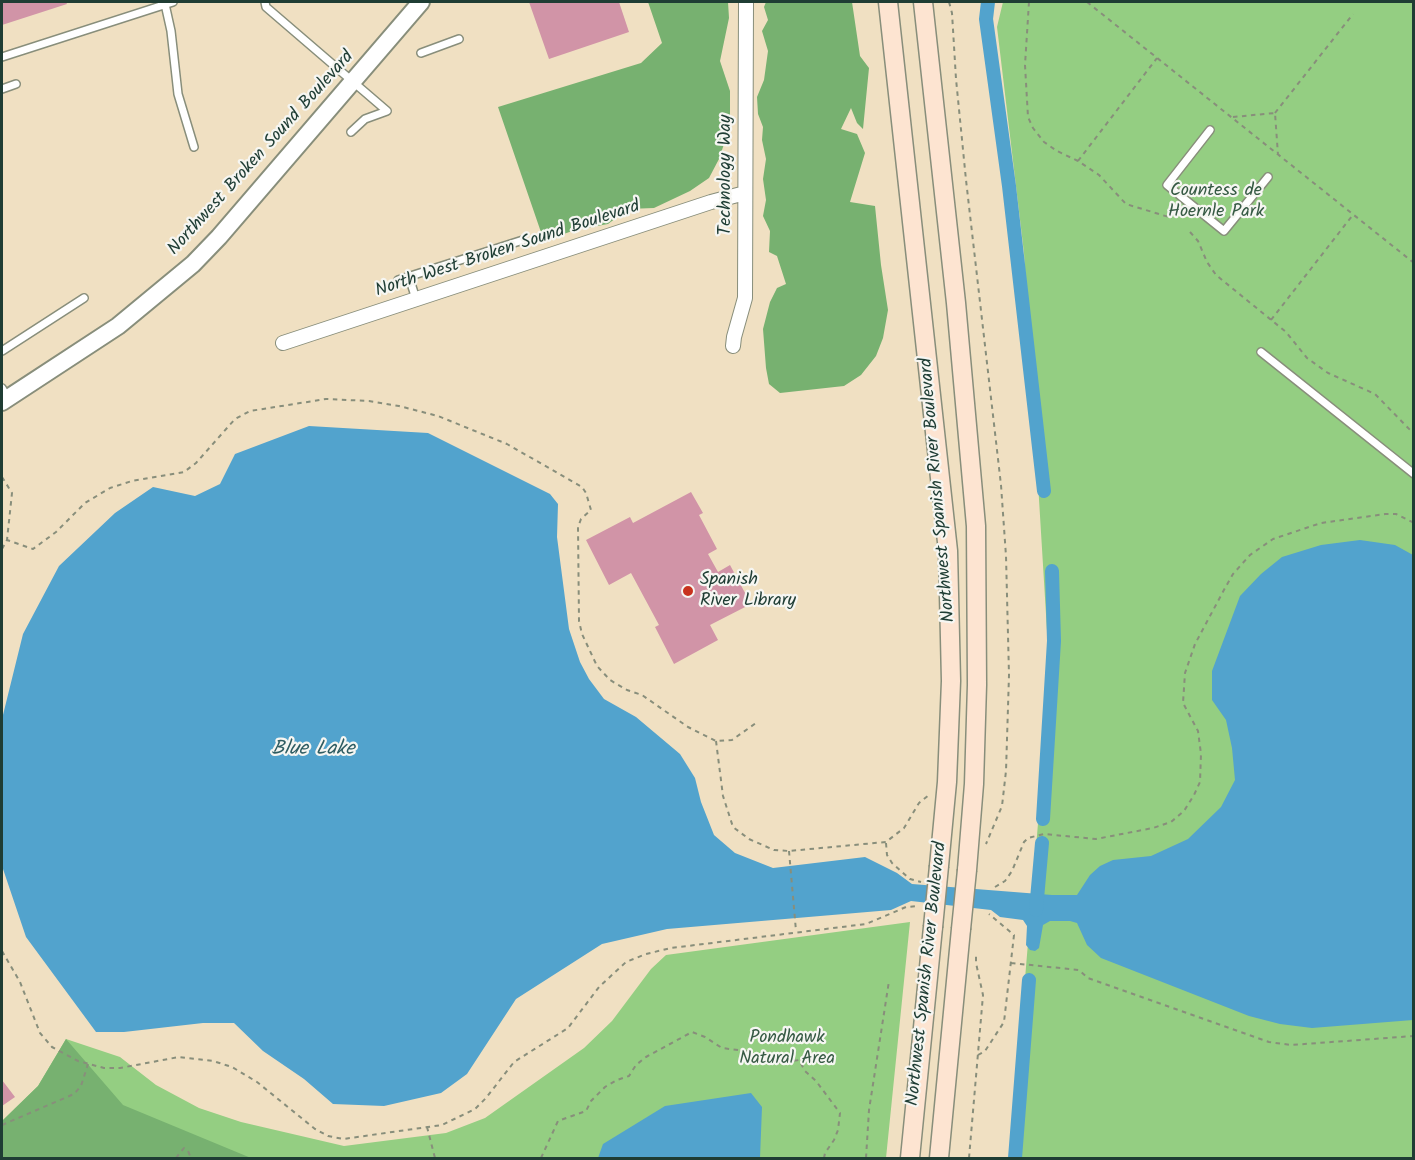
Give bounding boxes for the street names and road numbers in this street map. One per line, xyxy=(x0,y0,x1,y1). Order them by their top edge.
street label: Northwest Broken Sound Boulevard xyxy=(164,47,360,261)
street label: Technology Way xyxy=(716,115,738,235)
street label: North West Broken Sound Boulevard xyxy=(373,197,643,303)
street label: Northwest Spanish River Boulevard xyxy=(917,357,961,623)
street label: Northwest Spanish River Boulevard xyxy=(903,841,953,1107)

